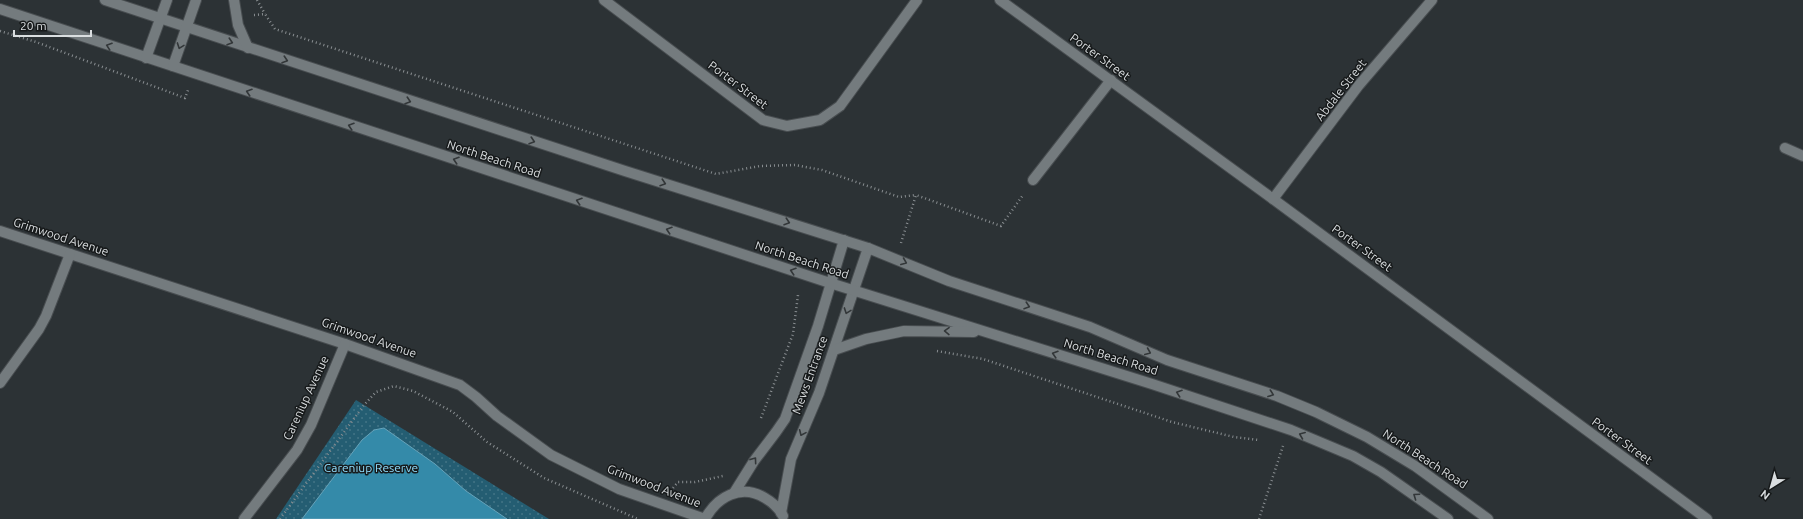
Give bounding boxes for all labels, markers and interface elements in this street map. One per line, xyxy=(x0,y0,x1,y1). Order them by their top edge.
scale bar xyxy=(14,12,91,38)
text: 20 m xyxy=(20,19,47,32)
street label: Porter Street xyxy=(1068,31,1133,83)
one-way arrow xyxy=(227,37,234,46)
one-way arrow xyxy=(106,42,113,51)
one-way arrow xyxy=(176,43,184,50)
one-way arrow xyxy=(281,55,288,64)
street label: Abdale Street xyxy=(1313,56,1369,123)
street label: Porter Street xyxy=(706,58,771,111)
one-way arrow xyxy=(245,88,252,97)
one-way arrow xyxy=(405,96,412,104)
one-way arrow xyxy=(348,122,355,131)
one-way arrow xyxy=(528,136,535,145)
street label: North Beach Road xyxy=(446,137,543,180)
one-way arrow xyxy=(452,156,459,165)
one-way arrow xyxy=(659,178,666,187)
one-way arrow xyxy=(576,197,583,206)
street label: Grimwood Avenue xyxy=(12,215,110,258)
one-way arrow xyxy=(783,217,790,226)
street label: Porter Street xyxy=(1330,222,1395,274)
one-way arrow xyxy=(666,227,673,235)
street label: North Beach Road xyxy=(754,238,851,281)
one-way arrow xyxy=(901,258,908,266)
one-way arrow xyxy=(789,267,796,276)
one-way arrow xyxy=(1023,301,1030,310)
one-way arrow xyxy=(844,308,852,315)
street label: Grimwood Avenue xyxy=(320,315,418,360)
one-way arrow xyxy=(944,327,950,336)
street label: Mews Entrance xyxy=(789,334,830,416)
street label: North Beach Road xyxy=(1063,336,1160,377)
one-way arrow xyxy=(1145,347,1152,355)
one-way arrow xyxy=(1052,350,1059,359)
street label: Careniup Avenue xyxy=(280,354,331,442)
one-way arrow xyxy=(1176,389,1183,398)
one-way arrow xyxy=(1268,389,1275,398)
street label: Porter Street xyxy=(1590,415,1655,467)
street label: North Beach Road xyxy=(1381,427,1470,491)
one-way arrow xyxy=(799,430,807,437)
one-way arrow xyxy=(1299,431,1306,439)
one-way arrow xyxy=(750,458,757,465)
park label: Careniup Reserve xyxy=(324,461,418,474)
street label: Grimwood Avenue xyxy=(605,462,703,509)
north arrow xyxy=(1751,467,1791,507)
text: N xyxy=(1758,488,1772,502)
one-way arrow xyxy=(1414,494,1421,501)

